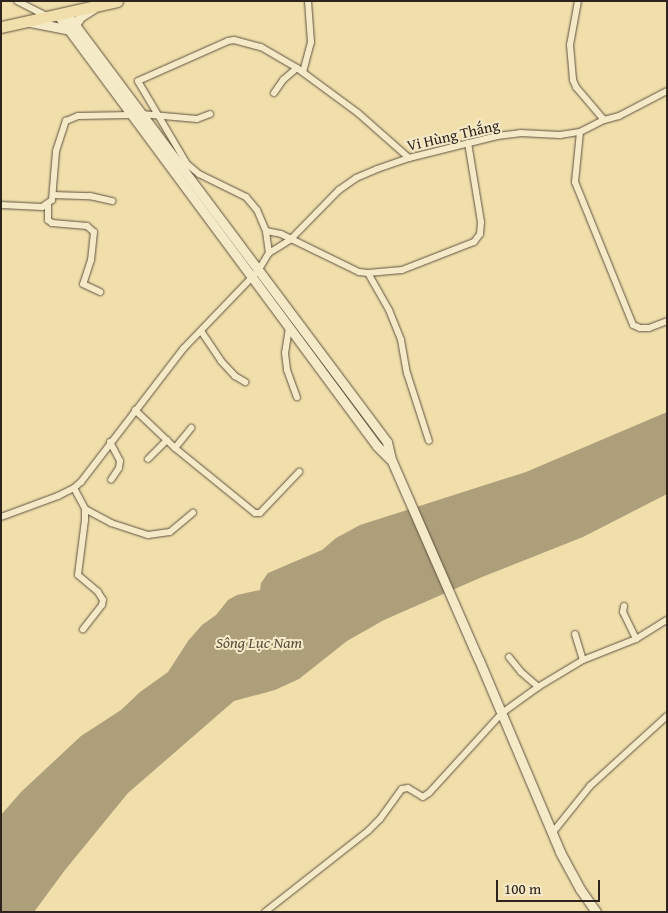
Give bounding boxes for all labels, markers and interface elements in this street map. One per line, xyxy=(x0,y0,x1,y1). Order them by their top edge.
street label: Vi Hùng Thắng xyxy=(405,116,501,154)
water label: Sông Lục Nam xyxy=(216,632,302,652)
scale bar xyxy=(498,870,602,902)
text: 100 m xyxy=(504,878,541,899)

